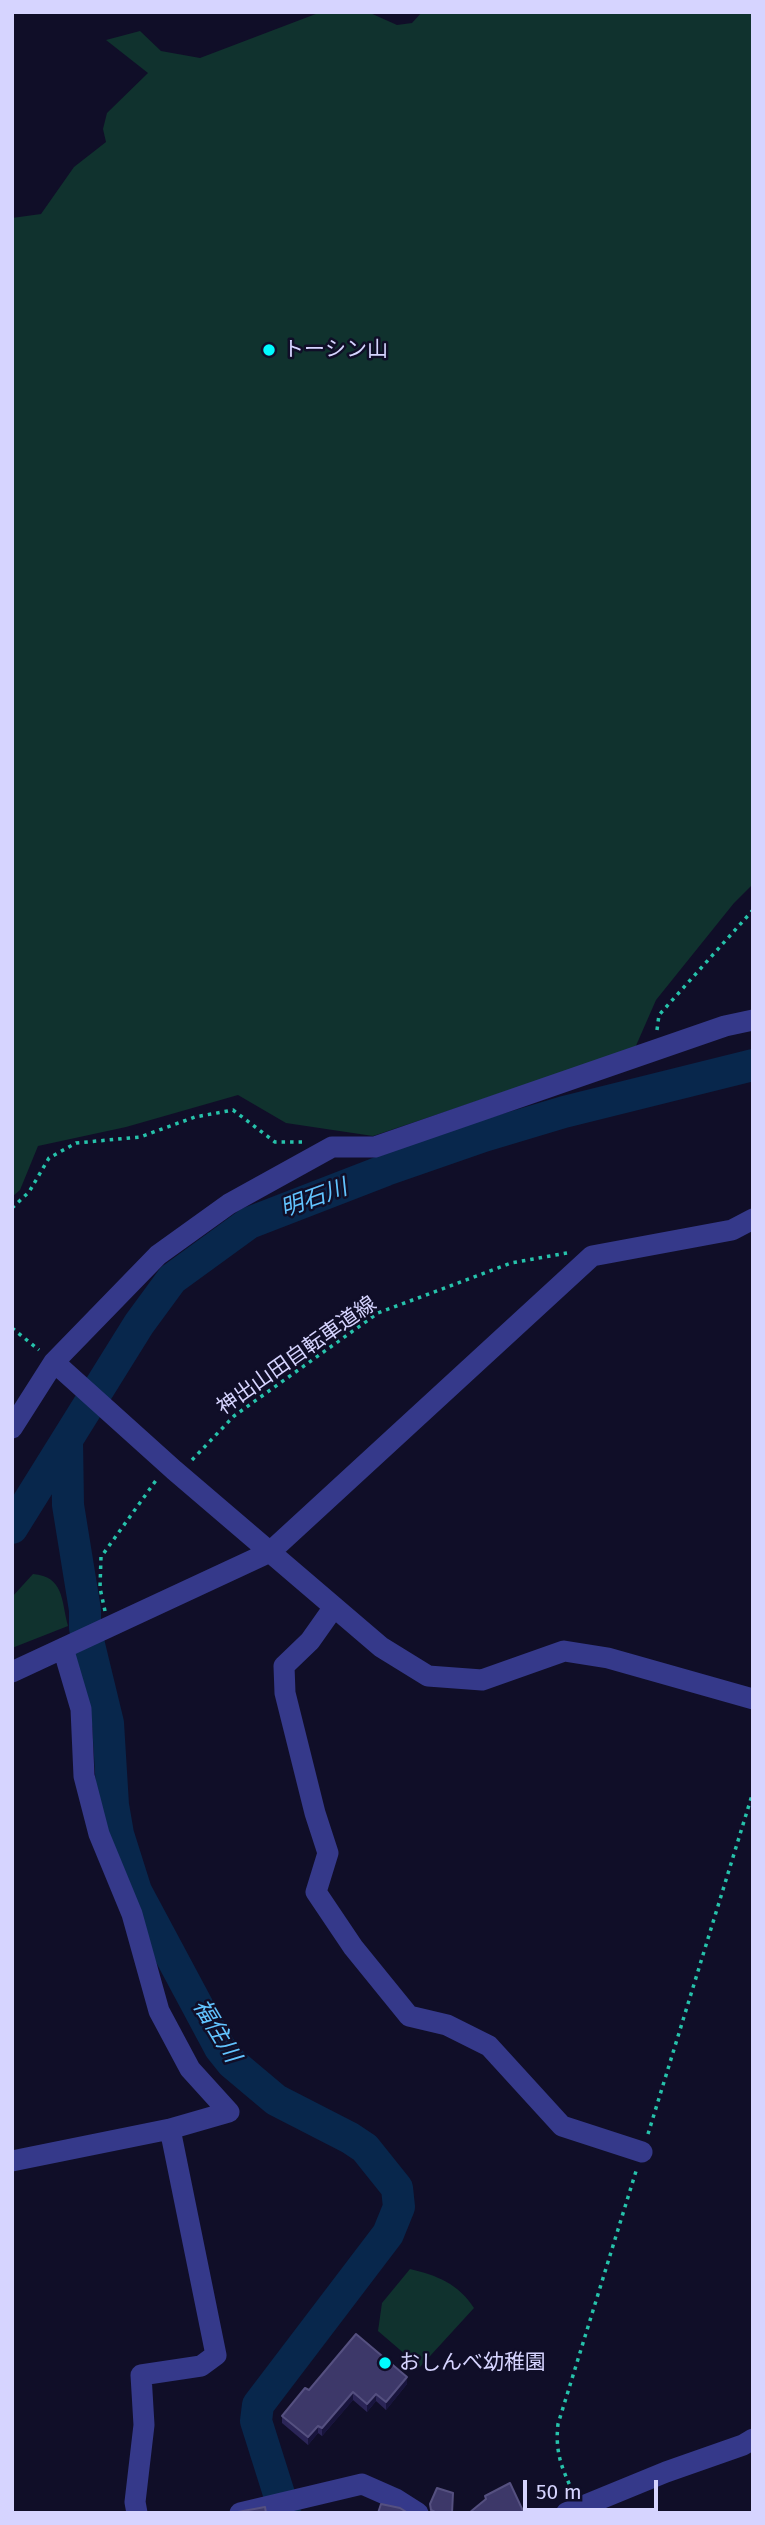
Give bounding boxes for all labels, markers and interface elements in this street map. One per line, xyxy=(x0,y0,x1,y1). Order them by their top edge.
place label: トーシン山 xyxy=(283,337,388,363)
marker: トーシン山 xyxy=(261,342,277,358)
water label: 明石川 xyxy=(277,1174,351,1224)
street label: 神出山田自転車道線 xyxy=(212,1291,382,1421)
water label: 福住川 xyxy=(186,1994,246,2068)
place label: おしんべ幼稚園 xyxy=(399,2350,546,2376)
marker: おしんべ幼稚園 xyxy=(377,2355,393,2371)
scale bar xyxy=(527,2466,662,2510)
text: 50 m xyxy=(536,2479,582,2505)

